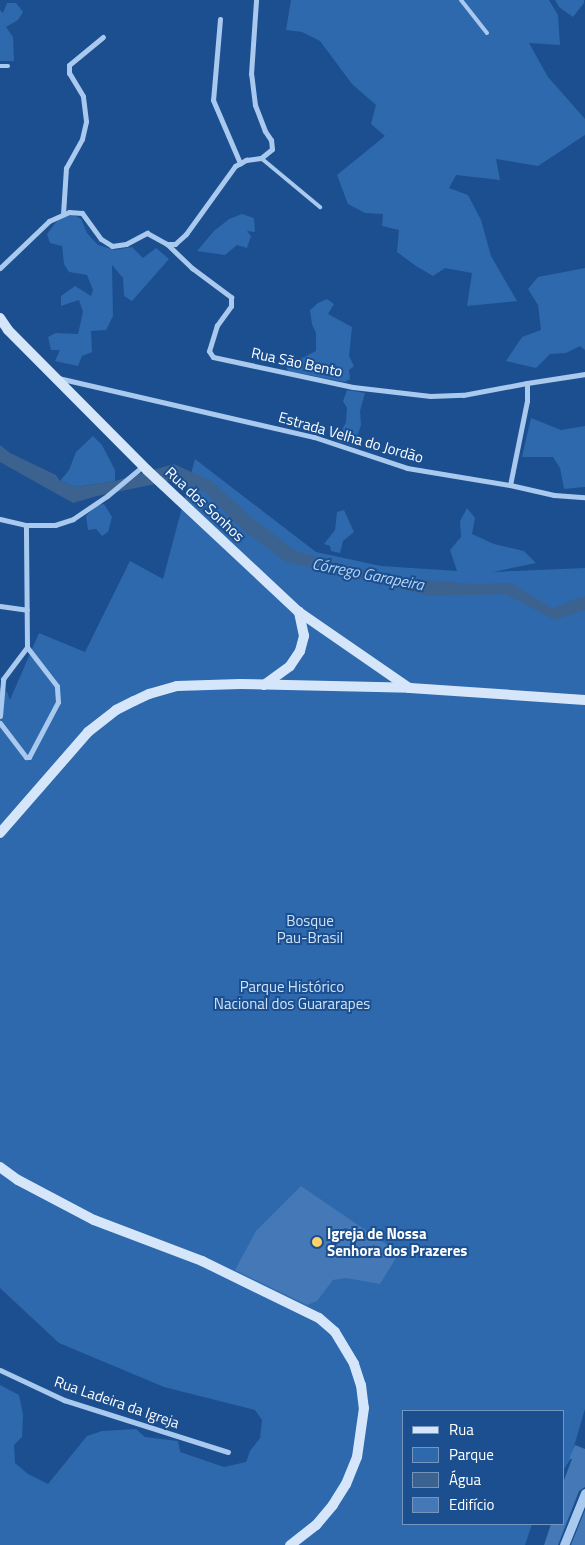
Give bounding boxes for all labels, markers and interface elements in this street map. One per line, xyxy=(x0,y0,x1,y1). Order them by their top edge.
street label: Rua São Bento xyxy=(250,344,344,380)
street label: Estrada Velha do Jordão xyxy=(276,408,426,466)
street label: Rua dos Sonhos xyxy=(162,463,248,545)
water label: Córrego Garapeira xyxy=(310,554,426,594)
park label: Bosque Pau-Brasil xyxy=(277,911,343,946)
park label: Parque Histórico Nacional dos Guararapes xyxy=(214,977,370,1012)
place label: Igreja de Nossa Senhora dos Prazeres xyxy=(327,1224,467,1259)
marker: Igreja de Nossa Senhora dos Prazeres xyxy=(311,1236,323,1248)
street label: Rua Ladeira da Igreja xyxy=(52,1372,182,1432)
legend xyxy=(402,1410,565,1525)
text: Rua xyxy=(449,1418,474,1441)
text: Parque xyxy=(449,1443,494,1466)
text: Água xyxy=(449,1468,481,1491)
text: Edifício xyxy=(449,1493,494,1516)

